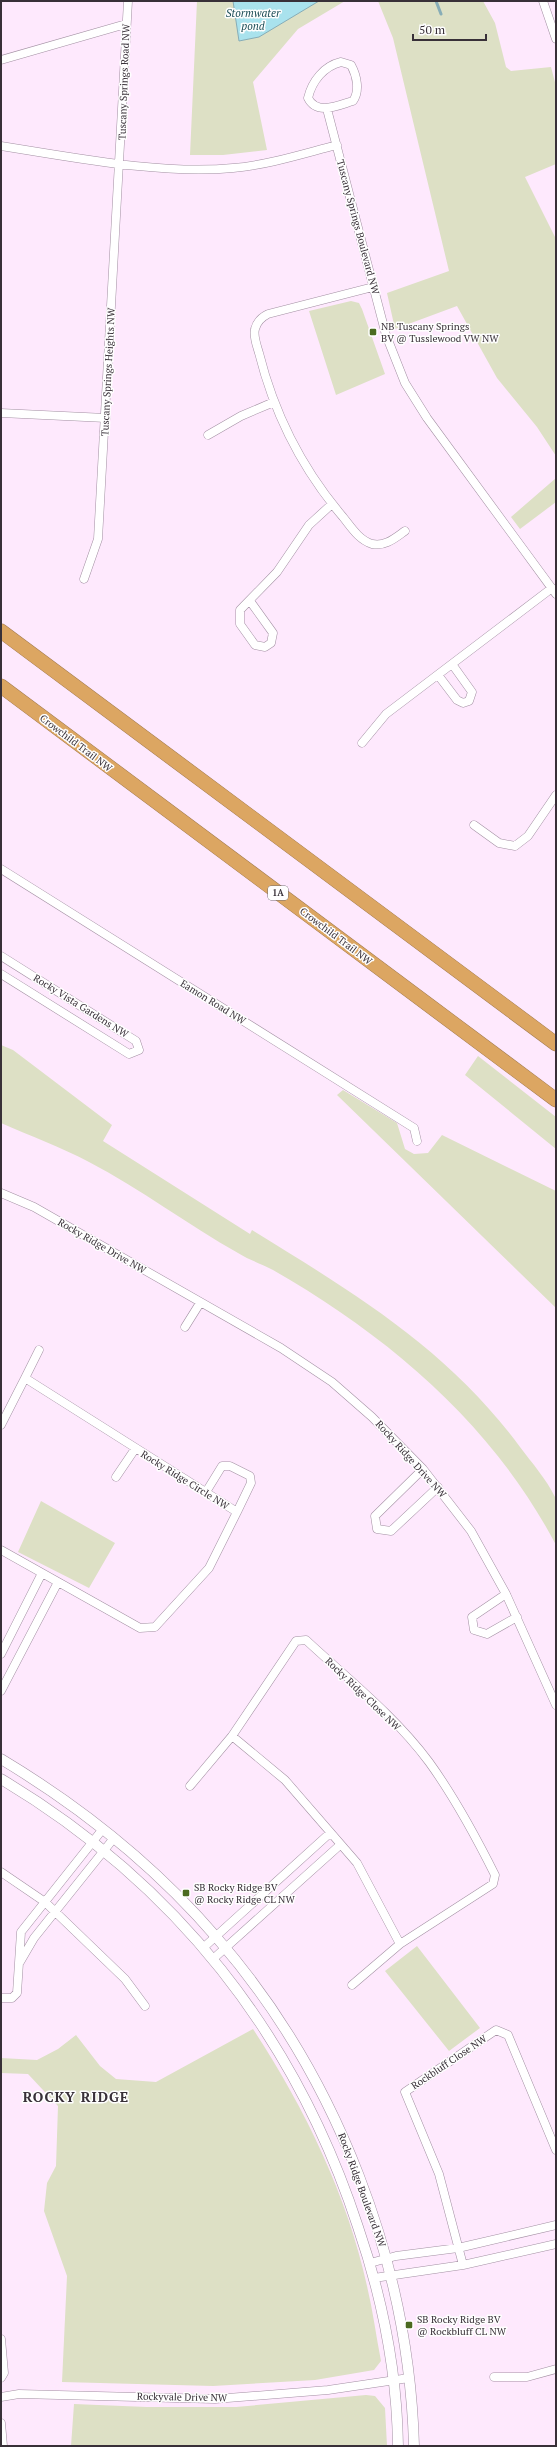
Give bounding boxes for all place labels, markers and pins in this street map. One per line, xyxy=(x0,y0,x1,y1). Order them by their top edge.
place label: NB Tuscany Springs BV @ Tusslewood VW NW xyxy=(381,320,499,345)
marker: NB Tuscany Springs BV @ Tusslewood VW NW xyxy=(368,327,378,337)
place label: SB Rocky Ridge BV @ Rocky Ridge CL NW xyxy=(194,1881,295,1906)
marker: SB Rocky Ridge BV @ Rocky Ridge CL NW xyxy=(181,1888,191,1898)
place label: SB Rocky Ridge BV @ Rockbluff CL NW xyxy=(417,2313,507,2338)
marker: SB Rocky Ridge BV @ Rockbluff CL NW xyxy=(404,2320,414,2330)

